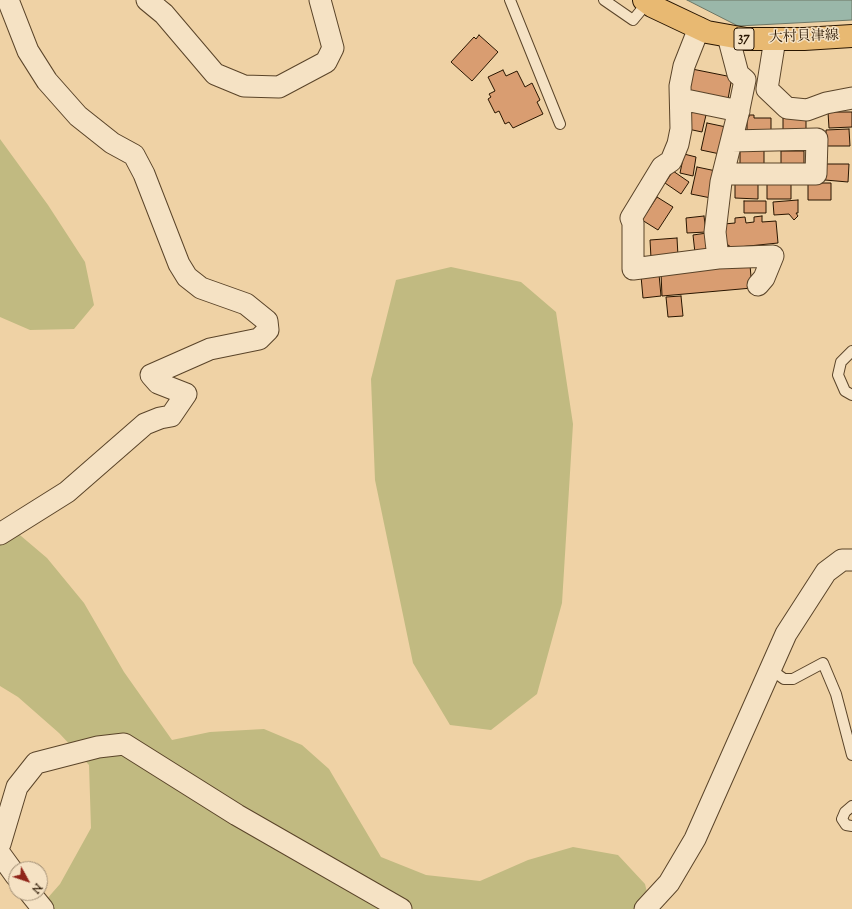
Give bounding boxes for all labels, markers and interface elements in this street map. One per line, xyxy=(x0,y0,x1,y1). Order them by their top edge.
road number: 37 xyxy=(734,28,754,50)
street label: 大村貝津線 xyxy=(769,28,839,48)
north arrow xyxy=(8,861,48,901)
text: N xyxy=(27,880,45,897)

